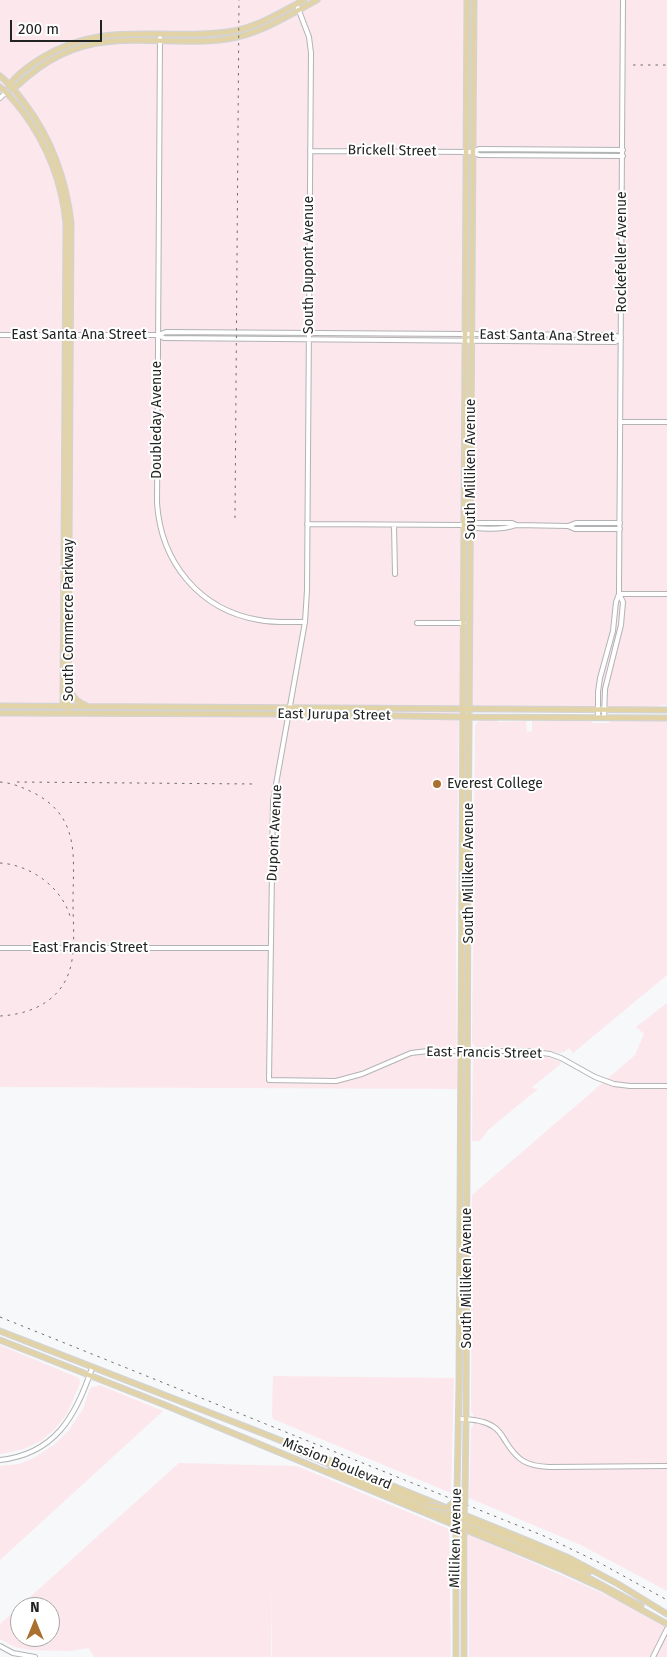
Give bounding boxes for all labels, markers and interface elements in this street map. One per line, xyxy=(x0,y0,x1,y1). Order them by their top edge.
scale bar xyxy=(12,10,105,42)
text: 200 m xyxy=(18,20,59,38)
street label: Brickell Street xyxy=(347,142,437,160)
street label: Rockefeller Avenue xyxy=(614,191,630,313)
street label: South Dupont Avenue xyxy=(301,196,317,334)
street label: East Santa Ana Street xyxy=(479,326,615,346)
street label: East Santa Ana Street xyxy=(11,327,147,343)
street label: Doubleday Avenue xyxy=(149,361,165,479)
street label: South Milliken Avenue xyxy=(463,399,479,539)
street label: South Commerce Parkway xyxy=(61,539,77,701)
street label: East Jurupa Street xyxy=(277,706,391,724)
place label: Everest College xyxy=(447,776,543,792)
marker: Everest College xyxy=(431,778,443,790)
street label: Dupont Avenue xyxy=(264,784,286,882)
street label: South Milliken Avenue xyxy=(461,803,477,943)
street label: East Francis Street xyxy=(32,940,148,956)
street label: East Francis Street xyxy=(426,1044,542,1062)
street label: South Milliken Avenue xyxy=(459,1208,475,1348)
street label: Mission Boulevard xyxy=(280,1435,394,1493)
street label: Milliken Avenue xyxy=(447,1488,465,1588)
north arrow xyxy=(10,1597,60,1647)
text: N xyxy=(30,1599,40,1616)

